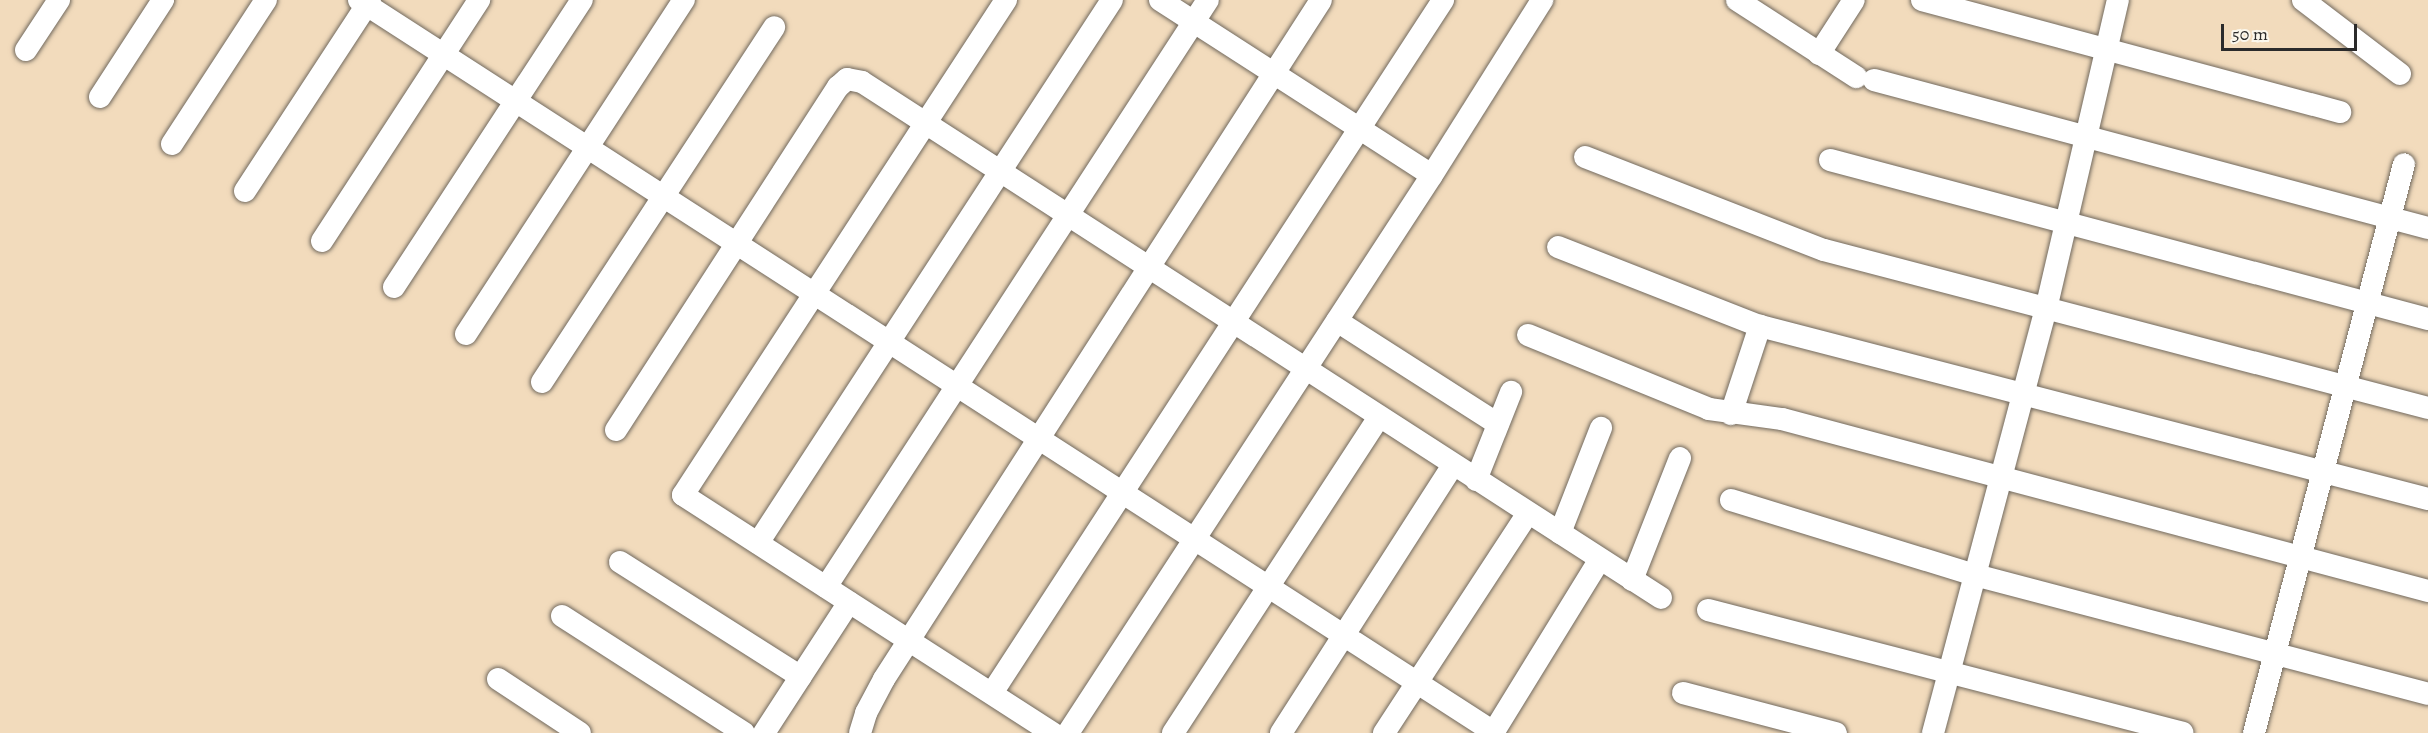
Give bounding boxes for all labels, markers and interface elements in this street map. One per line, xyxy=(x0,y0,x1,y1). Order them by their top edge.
scale bar xyxy=(2224,12,2360,50)
text: 50 m xyxy=(2232,22,2268,46)

